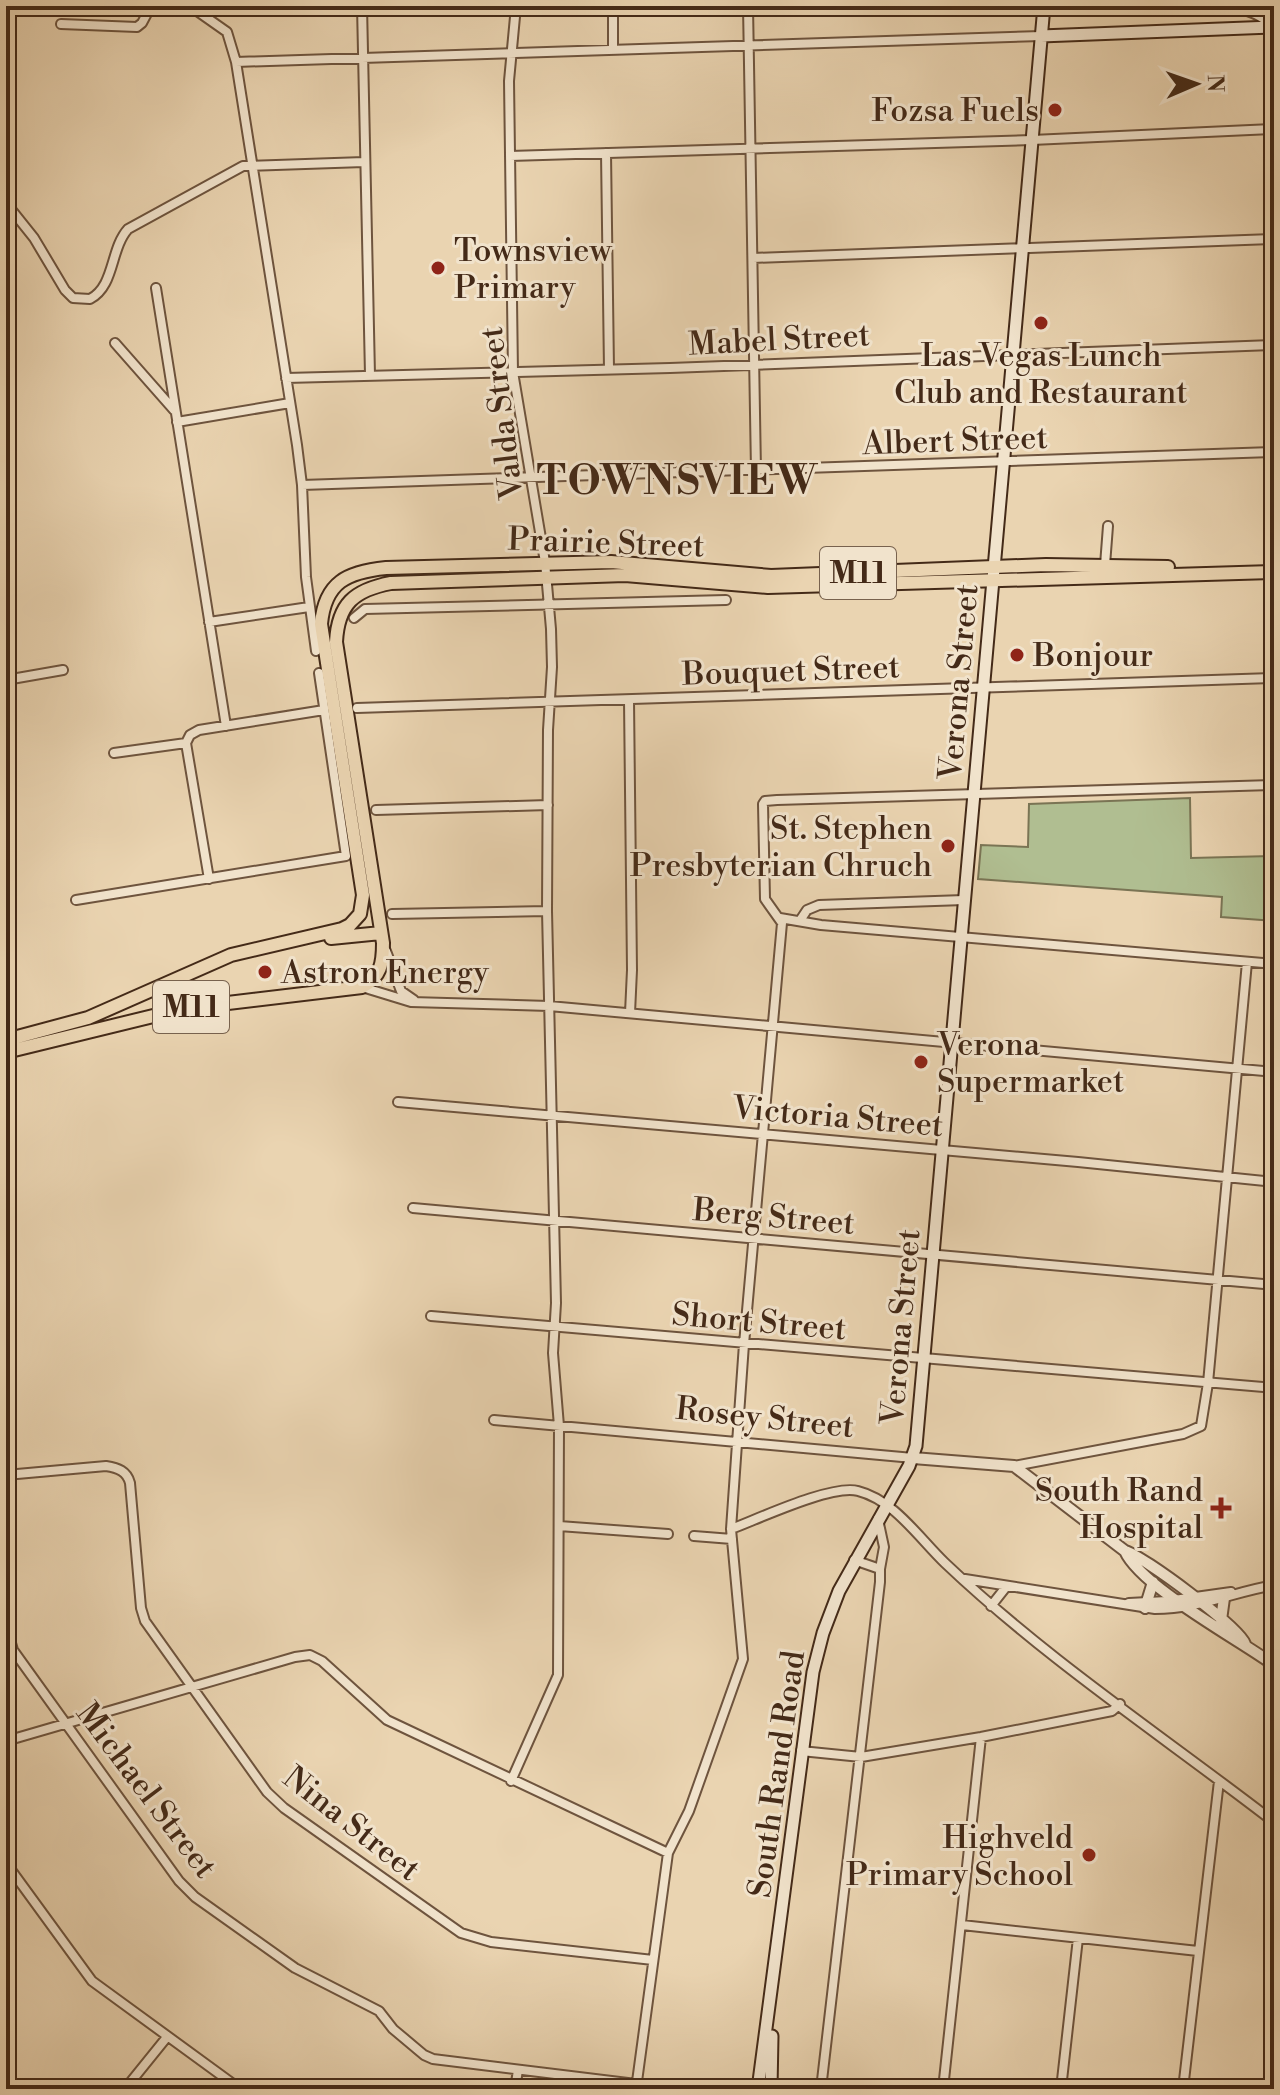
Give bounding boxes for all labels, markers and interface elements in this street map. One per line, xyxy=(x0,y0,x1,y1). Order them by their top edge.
north arrow xyxy=(1156,44,1236,124)
text: N xyxy=(1201,74,1228,93)
place label: Fozsa Fuels xyxy=(871,91,1039,131)
marker: Fozsa Fuels xyxy=(1046,101,1064,119)
place label: Townsview Primary xyxy=(454,231,612,308)
marker: Townsview Primary xyxy=(429,259,447,277)
marker: Las Vegas Lunch Club and Restaurant xyxy=(1032,314,1050,332)
street label: Mabel Street xyxy=(687,315,871,365)
street label: Valda Street xyxy=(472,324,533,503)
place label: Las Vegas Lunch Club and Restaurant xyxy=(894,336,1188,413)
street label: Albert Street xyxy=(861,418,1048,464)
district label: TOWNSVIEW xyxy=(537,457,819,507)
street label: Prairie Street xyxy=(507,520,705,566)
road number: M11 xyxy=(820,547,896,599)
street label: Verona Street xyxy=(930,582,987,783)
place label: Bonjour xyxy=(1032,636,1153,676)
marker: Bonjour xyxy=(1008,646,1026,664)
street label: Bouquet Street xyxy=(681,647,901,695)
place label: St. Stephen Presbyterian Chruch xyxy=(630,809,932,886)
marker: St. Stephen Presbyterian Chruch xyxy=(939,837,957,855)
place label: Astron Energy xyxy=(280,953,489,993)
marker: Astron Energy xyxy=(256,963,274,981)
road number: M11 xyxy=(153,981,229,1033)
place label: Verona Supermarket xyxy=(936,1025,1124,1102)
marker: Verona Supermarket xyxy=(912,1053,930,1071)
street label: Victoria Street xyxy=(730,1088,945,1146)
street label: Berg Street xyxy=(690,1190,857,1244)
street label: Verona Street xyxy=(872,1227,929,1428)
street label: Short Street xyxy=(670,1294,848,1350)
street label: Rosey Street xyxy=(674,1389,856,1447)
place label: South Rand Hospital xyxy=(1035,1471,1204,1548)
marker: South Rand Hospital xyxy=(1210,1497,1232,1519)
street label: South Rand Road xyxy=(740,1648,814,1900)
street label: Michael Street xyxy=(67,1695,225,1886)
street label: Nina Street xyxy=(275,1758,428,1890)
place label: Highveld Primary School xyxy=(846,1818,1074,1895)
marker: Highveld Primary School xyxy=(1080,1846,1098,1864)

